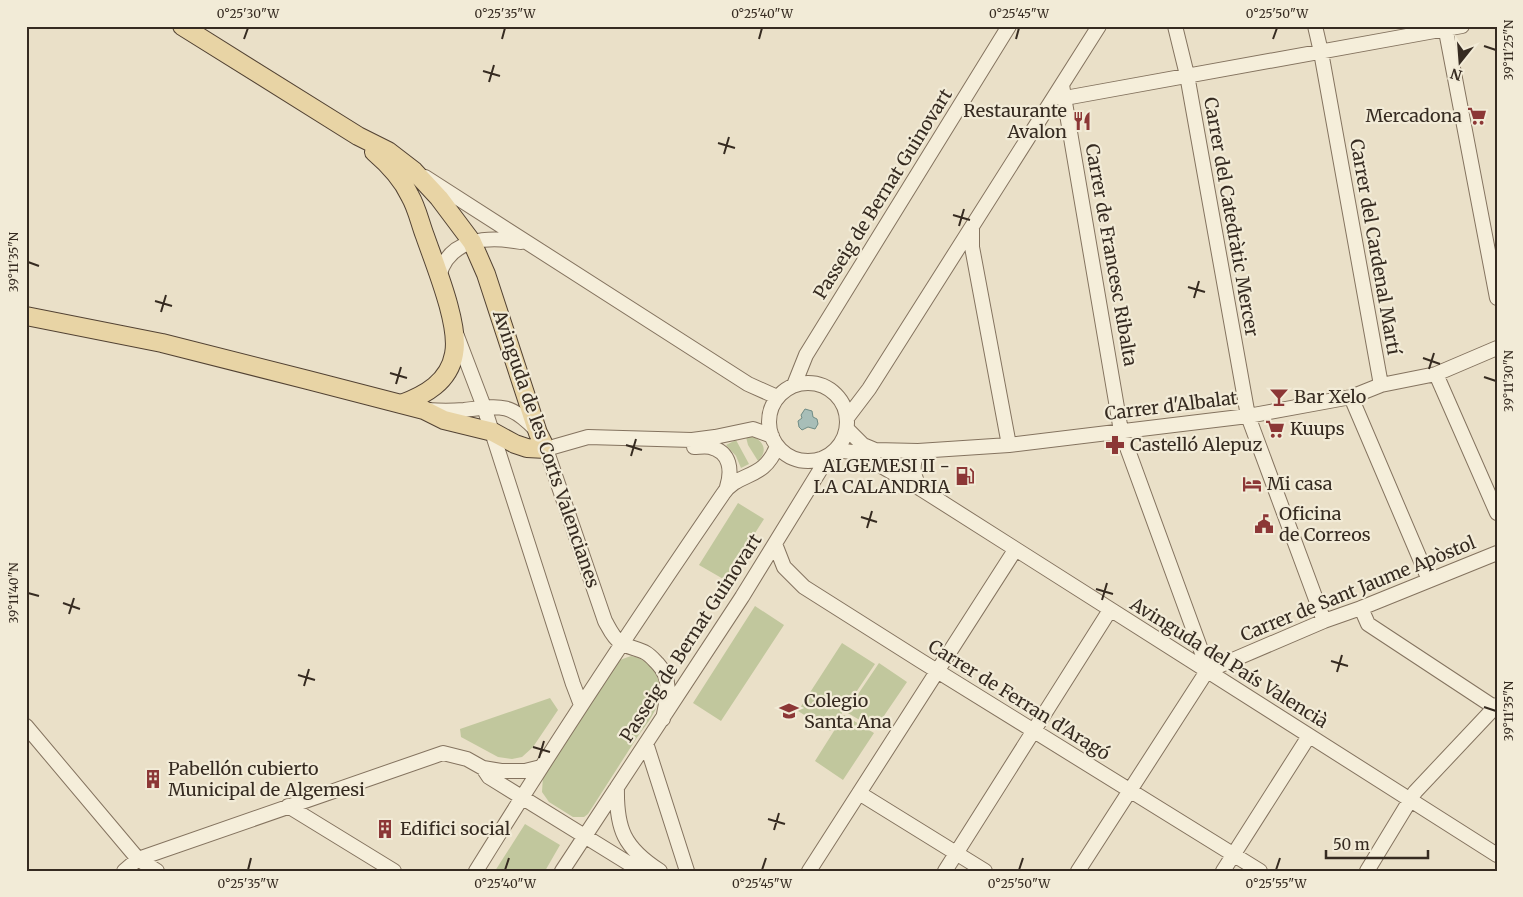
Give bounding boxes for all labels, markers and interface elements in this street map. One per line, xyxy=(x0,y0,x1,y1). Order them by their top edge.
text: 0°25'30"W xyxy=(217,6,280,21)
text: 0°25'35"W xyxy=(475,6,536,21)
text: 0°25'40"W xyxy=(731,6,794,21)
text: 0°25'45"W xyxy=(989,6,1050,21)
text: 0°25'50"W xyxy=(1246,6,1309,21)
text: 39°11'25"N xyxy=(1501,19,1516,80)
north arrow xyxy=(1436,38,1486,88)
text: N xyxy=(1448,64,1464,85)
street label: Passeig de Bernat Guinovart xyxy=(808,84,957,303)
street label: Carrer del Catedràtic Mercer xyxy=(1199,95,1264,338)
place label: Restaurante Avalon xyxy=(963,99,1067,143)
place label: Mercadona xyxy=(1366,104,1462,127)
supermarket icon: Mercadona xyxy=(1466,105,1488,127)
restaurant icon: Restaurante Avalon xyxy=(1071,110,1093,132)
street label: Carrer del Cardenal Martí xyxy=(1345,137,1406,358)
street label: Carrer de Francesc Ribalta xyxy=(1081,142,1142,368)
text: 39°11'35"N xyxy=(6,231,21,292)
street label: Avinguda de les Corts Valencianes xyxy=(488,306,605,591)
text: 39°11'30"N xyxy=(1501,349,1516,412)
place label: Bar Xelo xyxy=(1294,385,1366,408)
street label: Carrer d'Albalat xyxy=(1103,386,1239,425)
bar icon: Bar Xelo xyxy=(1268,386,1290,408)
place label: Kuups xyxy=(1290,417,1345,440)
supermarket icon: Kuups xyxy=(1264,418,1286,440)
place label: Castelló Alepuz xyxy=(1130,433,1263,456)
pharmacy icon: Castelló Alepuz xyxy=(1104,434,1126,456)
place label: ALGEMESI II - LA CALANDRIA xyxy=(814,454,950,498)
fuel station icon: ALGEMESI II - LA CALANDRIA xyxy=(954,465,976,487)
place label: Mi casa xyxy=(1267,472,1333,495)
hotel icon: Mi casa xyxy=(1241,473,1263,495)
place label: Oficina de Correos xyxy=(1279,502,1371,546)
public building icon: Oficina de Correos xyxy=(1253,513,1275,535)
street label: Passeig de Bernat Guinovart xyxy=(615,529,767,746)
street label: Carrer de Sant Jaume Apòstol xyxy=(1237,531,1479,646)
text: 39°11'40"N xyxy=(6,562,21,624)
street label: Avinguda del País Valencià xyxy=(1125,592,1333,733)
street label: Carrer de Ferran d'Aragó xyxy=(924,634,1114,765)
text: 39°11'35"N xyxy=(1501,680,1516,741)
place label: Colegio Santa Ana xyxy=(804,689,892,733)
school or university icon: Colegio Santa Ana xyxy=(778,700,800,722)
place label: Pabellón cubierto Municipal de Algemesi xyxy=(168,757,365,801)
building icon: Pabellón cubierto Municipal de Algemesi xyxy=(142,768,164,790)
place label: Edifici social xyxy=(400,817,511,840)
building icon: Edifici social xyxy=(374,818,396,840)
scale bar xyxy=(1326,827,1428,859)
text: 50 m xyxy=(1333,835,1370,854)
text: 0°25'35"W xyxy=(218,876,279,891)
text: 0°25'40"W xyxy=(474,876,537,891)
text: 0°25'45"W xyxy=(732,876,793,891)
text: 0°25'50"W xyxy=(988,876,1051,891)
text: 0°25'55"W xyxy=(1246,876,1307,891)

